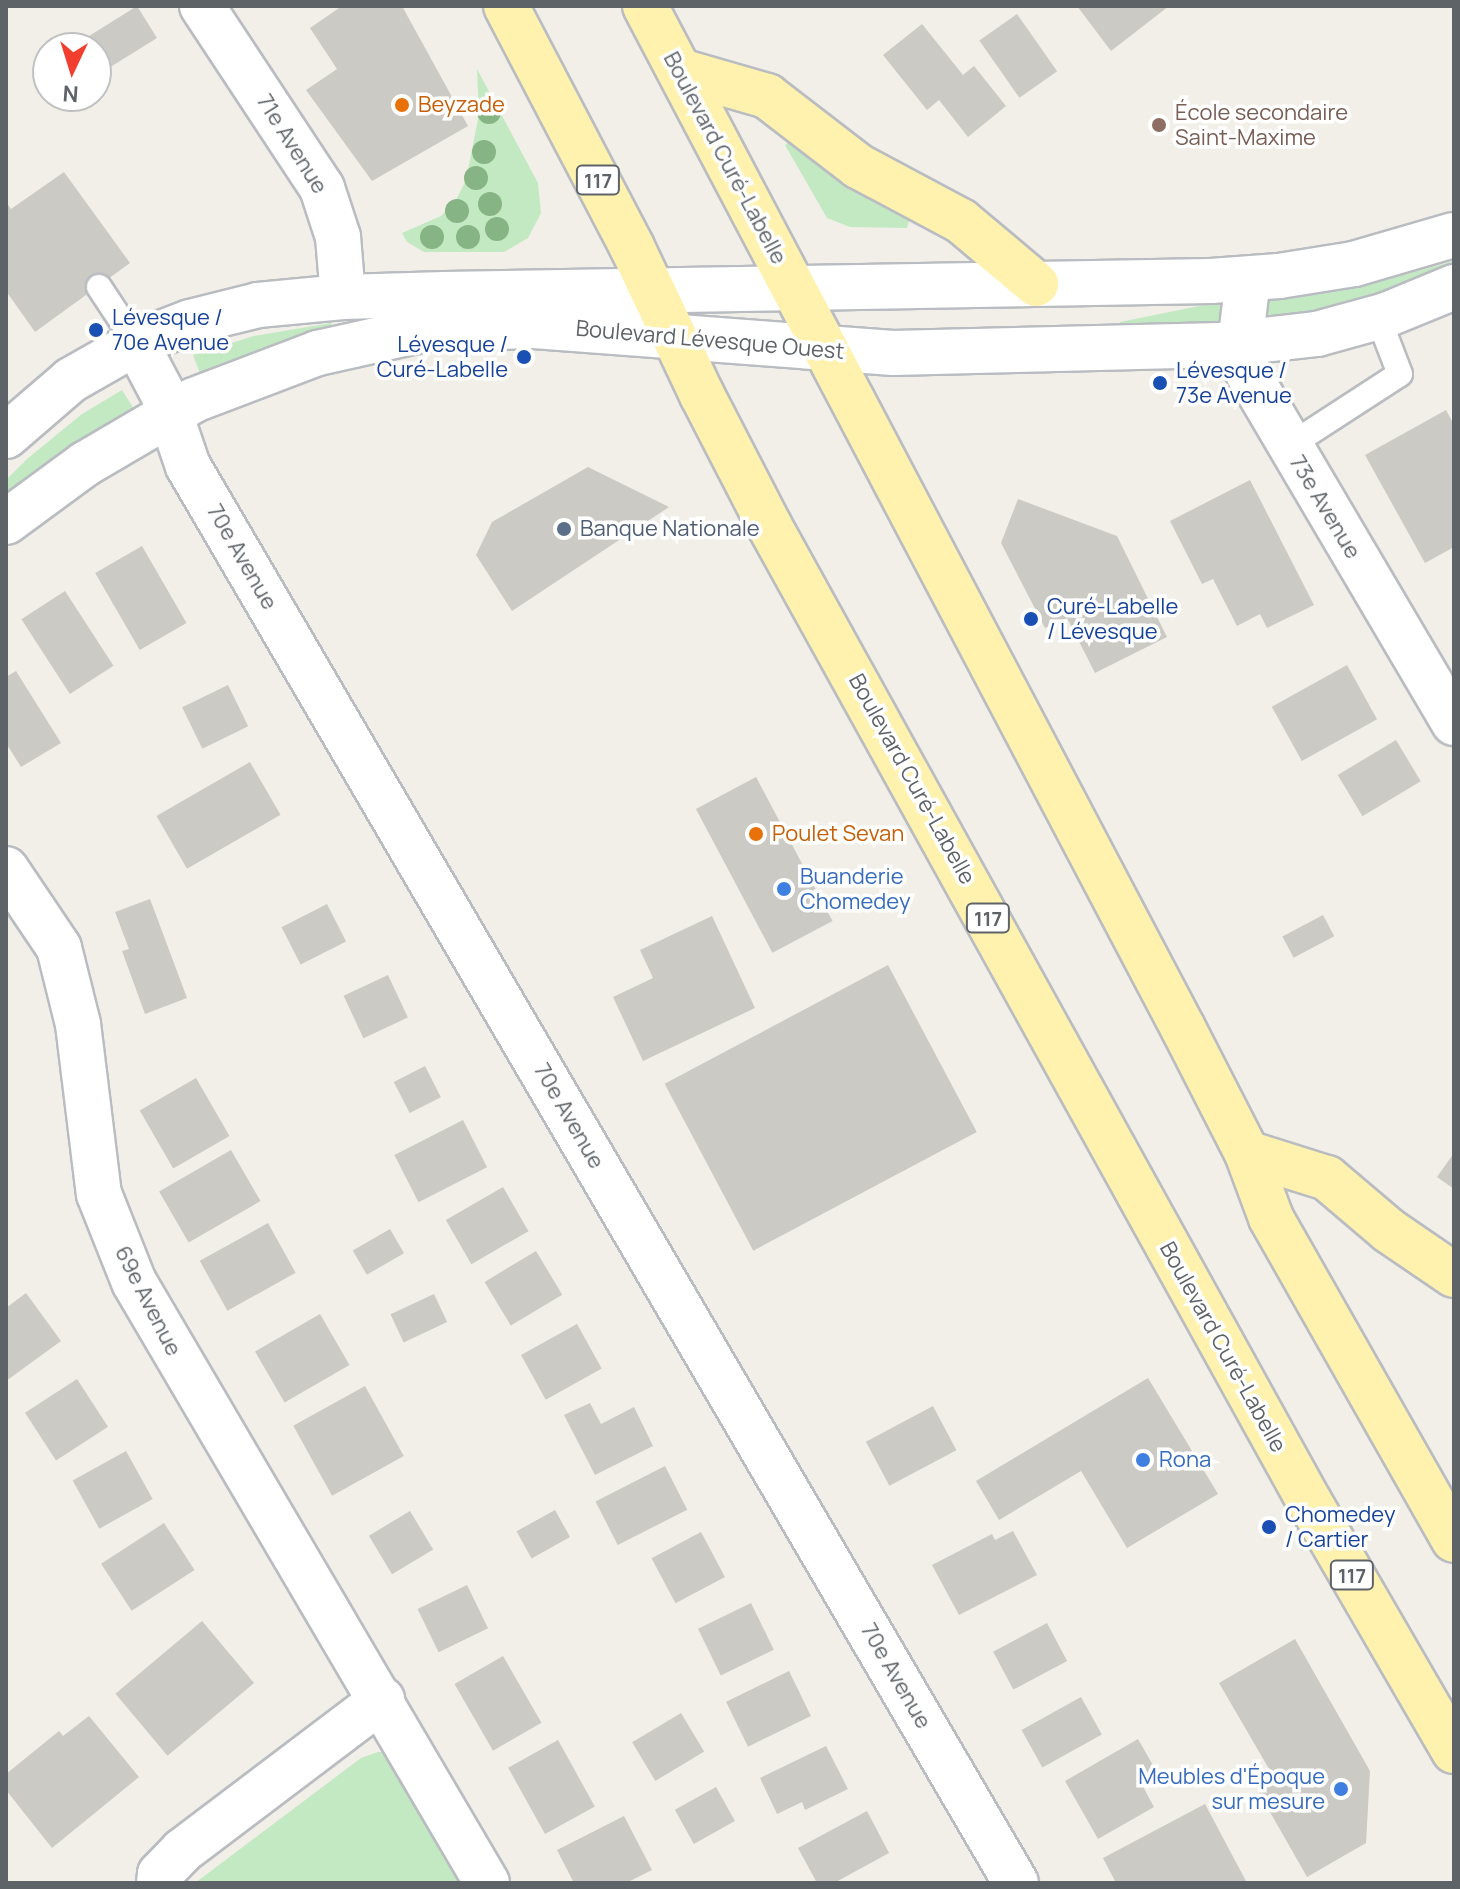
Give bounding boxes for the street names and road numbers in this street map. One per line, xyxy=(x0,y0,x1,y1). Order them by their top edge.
street label: Boulevard Curé-Labelle xyxy=(658,47,792,269)
street label: 71e Avenue xyxy=(251,89,333,199)
road number: 117 xyxy=(574,164,622,196)
street label: Boulevard Lévesque Ouest xyxy=(575,315,845,365)
street label: 73e Avenue xyxy=(1284,451,1366,563)
street label: 70e Avenue xyxy=(201,500,283,614)
street label: Boulevard Curé-Labelle xyxy=(843,669,981,889)
road number: 117 xyxy=(964,902,1012,934)
street label: 70e Avenue xyxy=(528,1059,610,1173)
street label: Boulevard Curé-Labelle xyxy=(1154,1237,1292,1457)
street label: 69e Avenue xyxy=(109,1242,187,1360)
road number: 117 xyxy=(1328,1559,1376,1591)
street label: 70e Avenue xyxy=(855,1619,937,1733)

